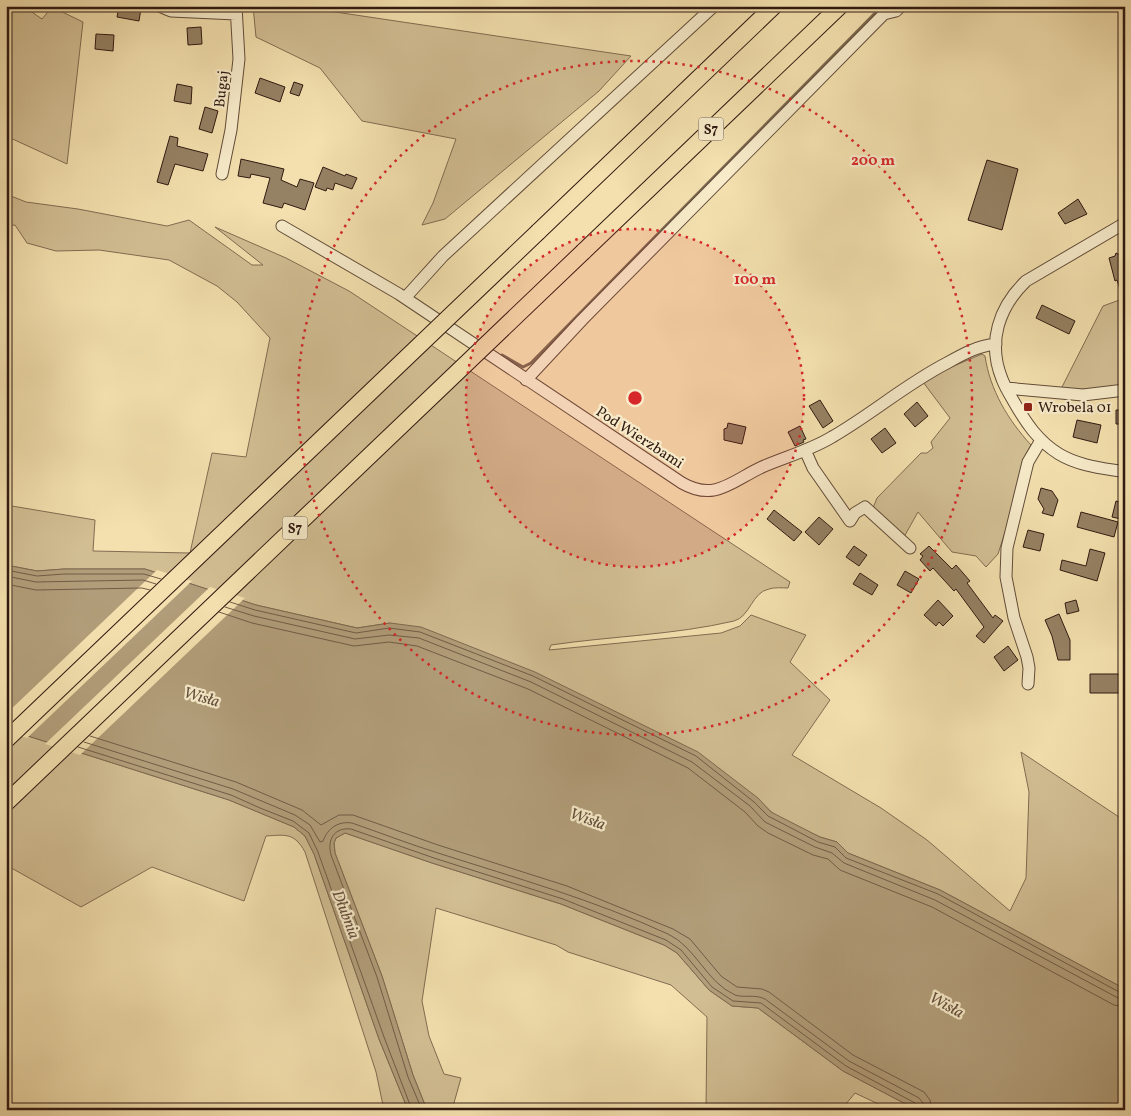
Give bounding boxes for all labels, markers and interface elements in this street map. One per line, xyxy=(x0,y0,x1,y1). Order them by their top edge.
street label: Bugaj xyxy=(210,70,235,109)
road number: S7 xyxy=(698,118,724,140)
text: 200 m xyxy=(851,151,895,172)
text: 100 m xyxy=(734,270,777,291)
centre of rings xyxy=(626,389,644,407)
place label: Wrobela 01 xyxy=(1038,398,1112,419)
marker: Wrobela 01 xyxy=(1022,401,1034,413)
street label: Pod Wierzbami xyxy=(591,402,687,475)
road number: S7 xyxy=(282,516,308,540)
water label: Wisła xyxy=(181,682,222,714)
water label: Wisła xyxy=(566,803,609,837)
water label: Dłubnia xyxy=(326,887,365,943)
water label: Wisła xyxy=(925,987,968,1024)

